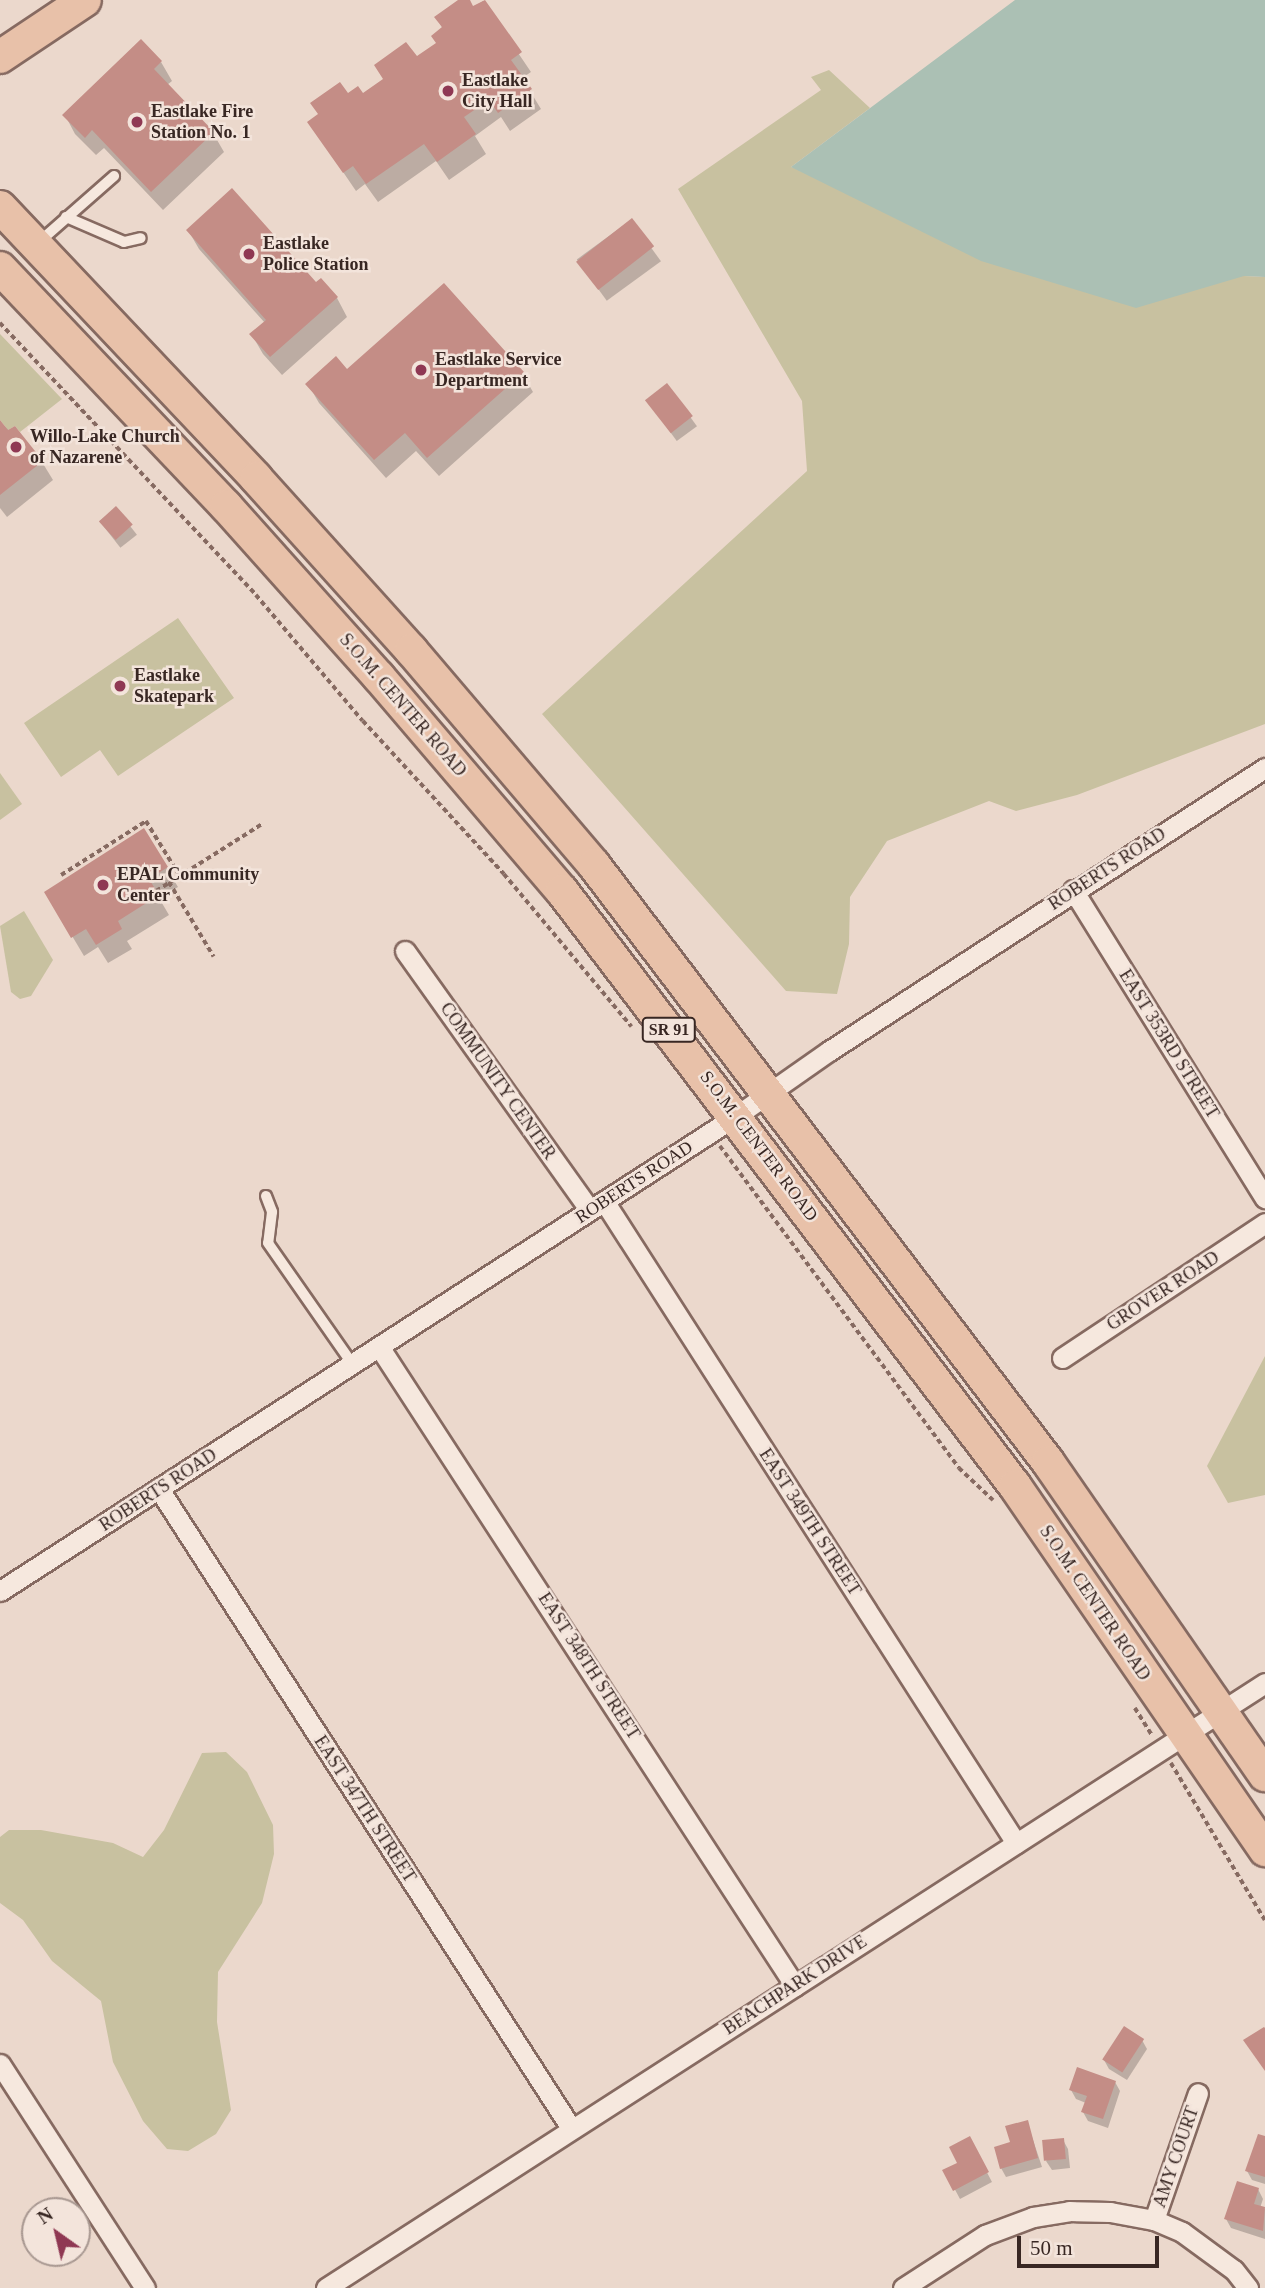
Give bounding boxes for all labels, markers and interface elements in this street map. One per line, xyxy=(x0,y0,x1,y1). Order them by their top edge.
place label: Eastlake City Hall xyxy=(462,70,532,112)
marker: Eastlake City Hall xyxy=(440,83,456,99)
place label: Eastlake Fire Station No. 1 xyxy=(151,101,253,144)
marker: Eastlake Fire Station No. 1 xyxy=(129,114,145,130)
place label: Eastlake Police Station xyxy=(263,233,368,276)
marker: Eastlake Police Station xyxy=(241,246,257,262)
place label: Eastlake Service Department xyxy=(435,349,561,392)
marker: Eastlake Service Department xyxy=(413,362,429,378)
place label: Willo-Lake Church of Nazarene xyxy=(30,426,180,468)
marker: Willo-Lake Church of Nazarene xyxy=(8,439,24,455)
street label: S.O.M. CENTER ROAD xyxy=(335,629,471,781)
place label: Eastlake Skatepark xyxy=(134,665,214,708)
marker: Eastlake Skatepark xyxy=(112,678,128,694)
street label: ROBERTS ROAD xyxy=(1044,823,1170,915)
place label: EPAL Community Center xyxy=(117,864,260,906)
marker: EPAL Community Center xyxy=(95,877,111,893)
street label: EAST 353RD STREET xyxy=(1114,965,1224,1123)
street label: COMMUNITY CENTER xyxy=(435,998,561,1164)
road number: SR 91 xyxy=(641,1018,697,1042)
street label: S.O.M. CENTER ROAD xyxy=(695,1067,823,1225)
street label: ROBERTS ROAD xyxy=(571,1136,697,1228)
street label: GROVER ROAD xyxy=(1103,1247,1223,1335)
street label: ROBERTS ROAD xyxy=(95,1444,221,1536)
street label: EAST 349TH STREET xyxy=(754,1444,866,1600)
street label: S.O.M. CENTER ROAD xyxy=(1035,1521,1155,1685)
street label: EAST 348TH STREET xyxy=(533,1588,645,1744)
street label: EAST 347TH STREET xyxy=(309,1731,421,1887)
street label: BEACHPARK DRIVE xyxy=(719,1931,871,2039)
street label: AMY COURT xyxy=(1148,2103,1204,2211)
north arrow xyxy=(21,2197,91,2267)
text: N xyxy=(34,2203,57,2228)
scale bar xyxy=(1020,2222,1162,2266)
text: 50 m xyxy=(1030,2236,1073,2260)

